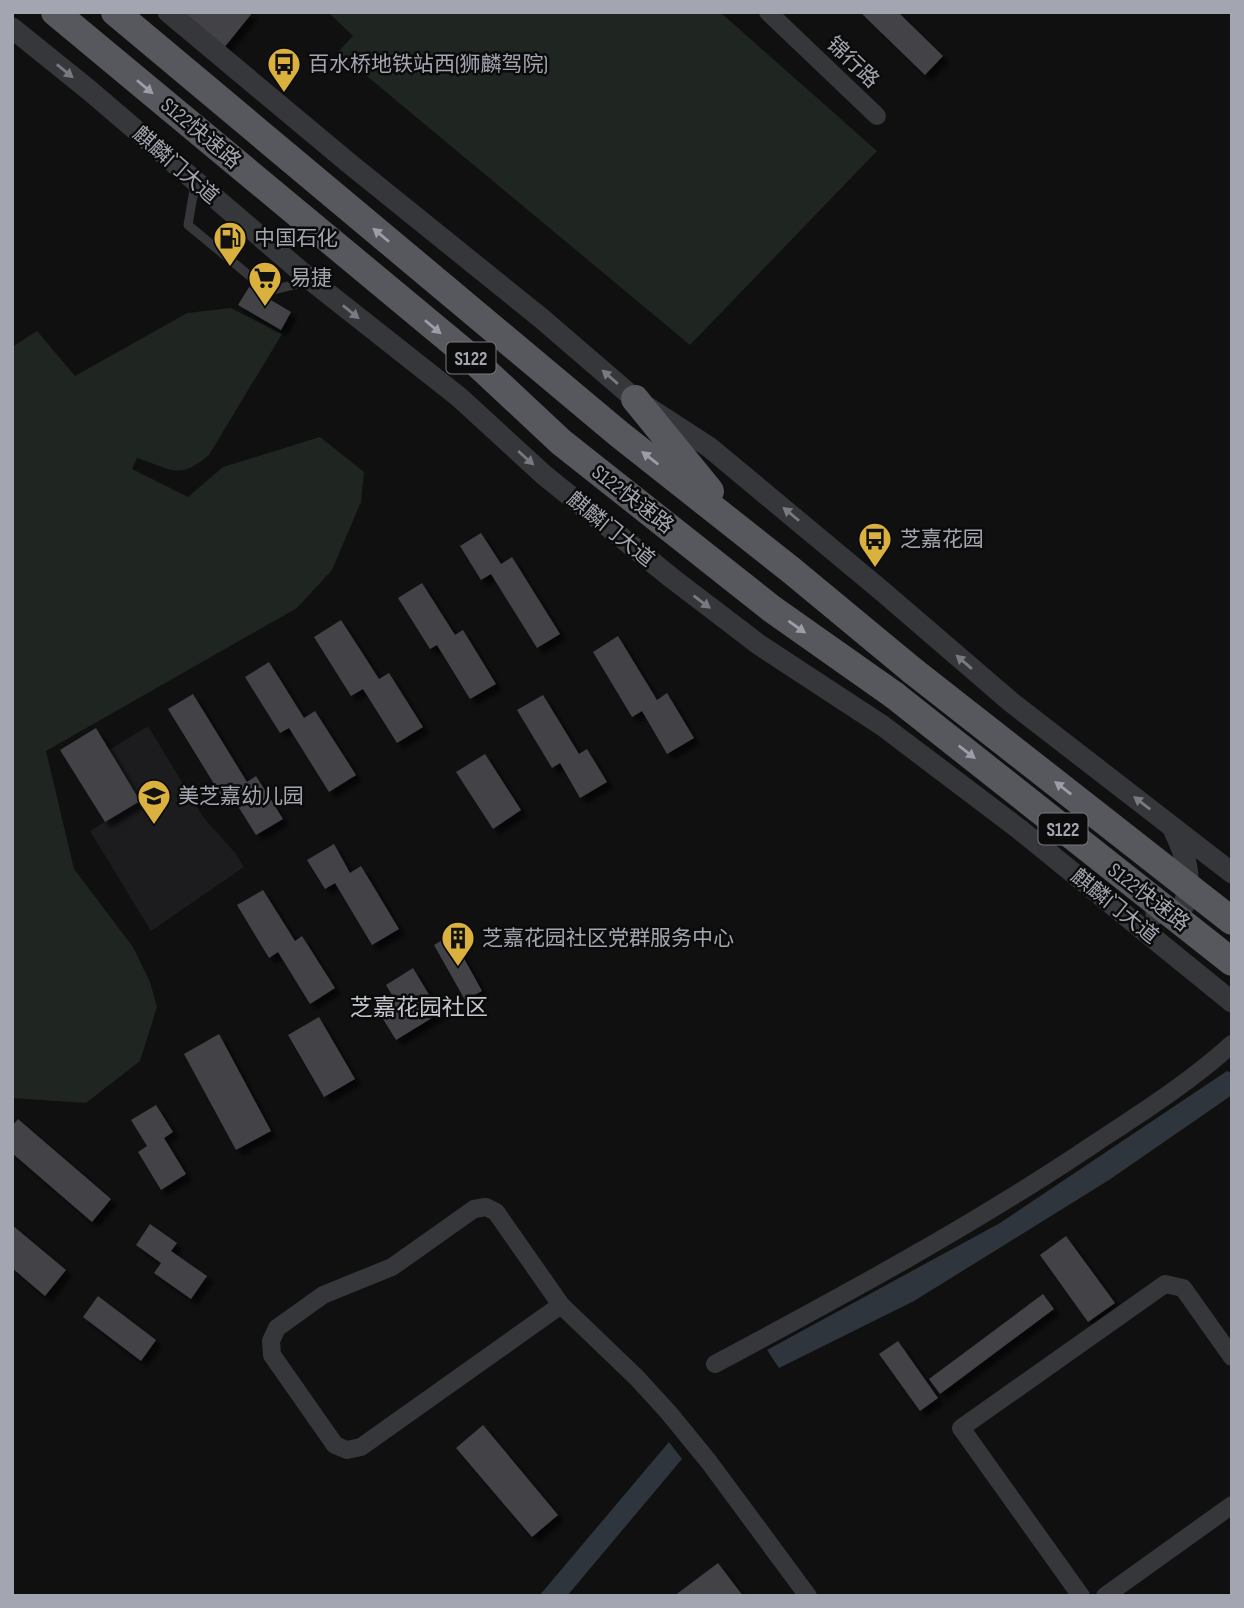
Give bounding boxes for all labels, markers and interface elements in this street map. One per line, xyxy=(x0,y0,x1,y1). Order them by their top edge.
street label: 锦行路 xyxy=(821,31,884,93)
bus stop icon: 百水桥地铁站西(狮麟驾院) xyxy=(265,45,303,94)
place label: 百水桥地铁站西(狮麟驾院) xyxy=(308,52,548,77)
one-way arrow xyxy=(56,63,74,78)
one-way arrow xyxy=(136,79,153,94)
street label: S122快速路 xyxy=(156,93,246,174)
street label: 麒麟门大道 xyxy=(128,122,223,209)
fuel station icon: 中国石化 xyxy=(211,219,249,268)
place label: 中国石化 xyxy=(254,226,338,251)
one-way arrow xyxy=(372,227,390,243)
supermarket icon: 易捷 xyxy=(246,259,284,308)
place label: 易捷 xyxy=(290,266,332,291)
one-way arrow xyxy=(342,305,360,320)
one-way arrow xyxy=(423,319,441,334)
road number: S122 xyxy=(447,342,496,374)
one-way arrow xyxy=(601,370,618,385)
one-way arrow xyxy=(517,450,535,466)
one-way arrow xyxy=(642,451,660,466)
street label: S122快速路 xyxy=(587,460,679,539)
street label: 麒麟门大道 xyxy=(562,487,659,572)
one-way arrow xyxy=(782,507,800,522)
bus stop icon: 芝嘉花园 xyxy=(856,520,894,569)
place label: 芝嘉花园 xyxy=(900,527,984,552)
one-way arrow xyxy=(693,594,711,608)
one-way arrow xyxy=(788,620,806,634)
one-way arrow xyxy=(955,654,973,670)
one-way arrow xyxy=(957,745,975,760)
school or university icon: 美芝嘉幼儿园 xyxy=(135,777,173,826)
one-way arrow xyxy=(1054,781,1072,796)
place label: 美芝嘉幼儿园 xyxy=(178,784,304,809)
one-way arrow xyxy=(1133,797,1151,811)
road number: S122 xyxy=(1038,814,1088,844)
street label: S122快速路 xyxy=(1103,858,1195,937)
street label: 麒麟门大道 xyxy=(1066,864,1163,949)
building icon: 芝嘉花园社区党群服务中心 xyxy=(439,919,477,968)
place label: 芝嘉花园社区党群服务中心 xyxy=(482,926,734,951)
district label: 芝嘉花园社区 xyxy=(350,994,488,1022)

